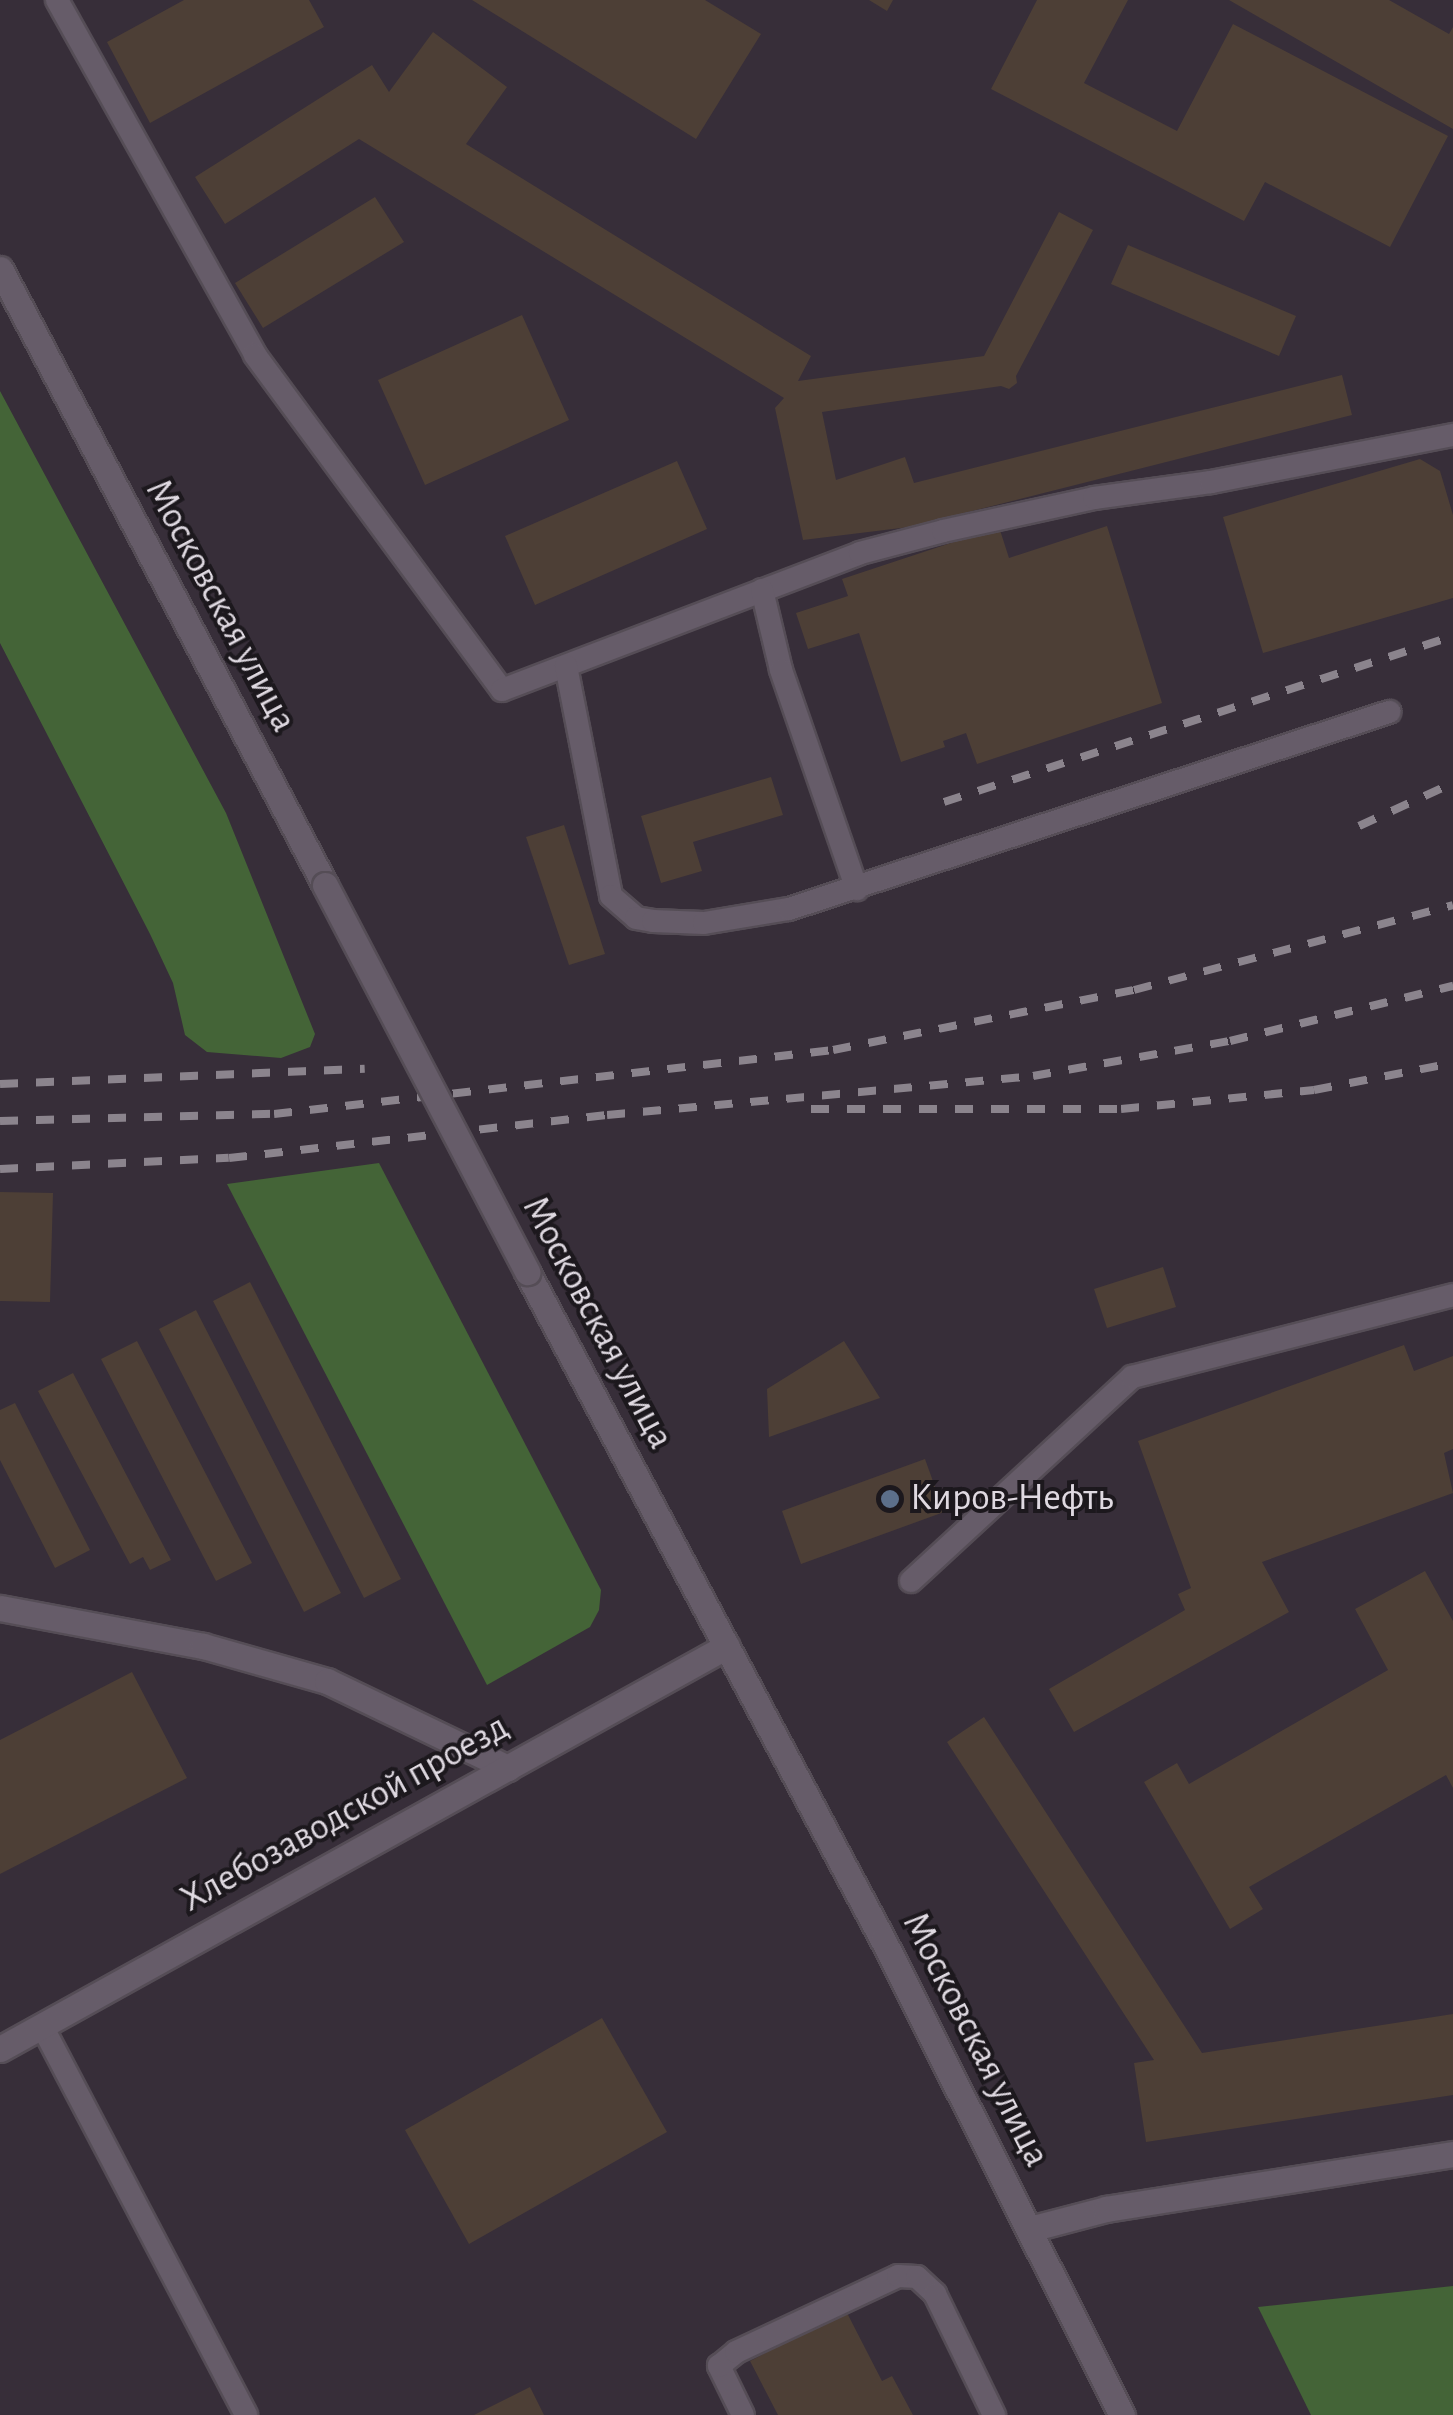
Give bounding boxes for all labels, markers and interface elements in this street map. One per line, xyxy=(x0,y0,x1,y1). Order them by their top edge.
street label: Московская улица xyxy=(134,472,306,740)
street label: Московская улица xyxy=(511,1189,683,1457)
place label: Киров-Нефть xyxy=(910,1476,1113,1522)
marker: Киров-Нефть xyxy=(879,1488,901,1510)
street label: Хлебозаводской проезд xyxy=(173,1705,517,1923)
street label: Московская улица xyxy=(891,1905,1059,2175)

